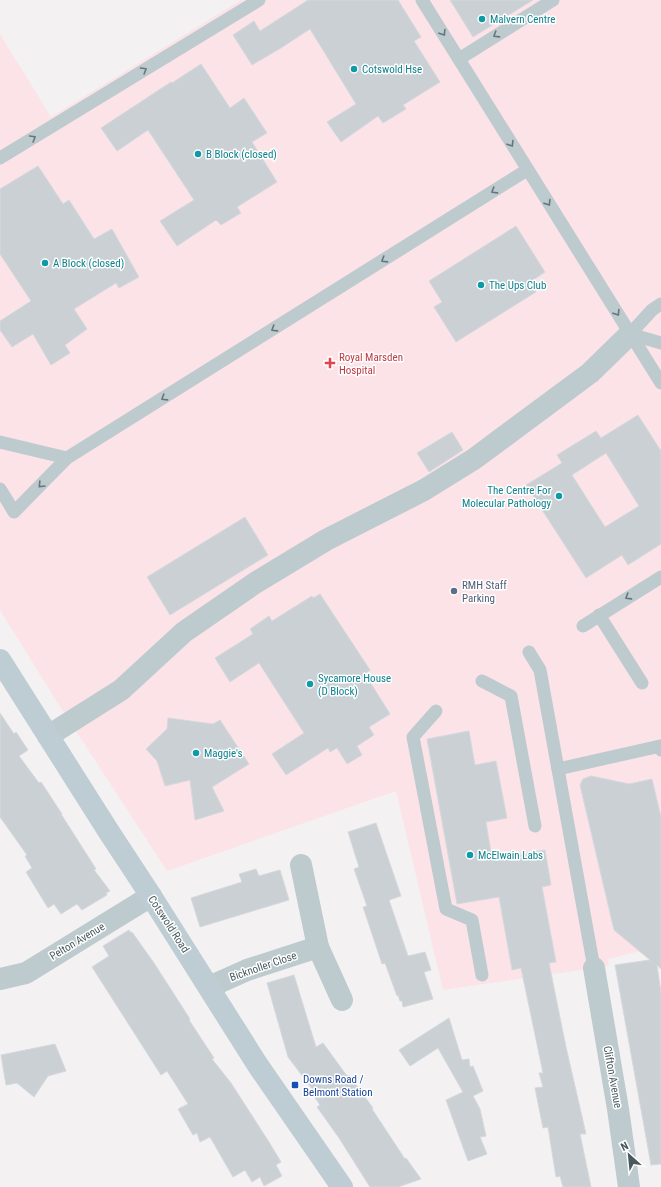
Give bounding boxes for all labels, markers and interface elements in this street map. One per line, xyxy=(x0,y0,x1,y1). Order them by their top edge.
place label: Malvern Centre xyxy=(490,13,555,26)
marker: Malvern Centre xyxy=(477,14,487,24)
one-way arrow xyxy=(438,29,446,36)
one-way arrow xyxy=(493,31,500,38)
place label: Cotswold Hse xyxy=(362,63,422,76)
marker: Cotswold Hse xyxy=(349,64,359,74)
one-way arrow xyxy=(140,67,147,75)
one-way arrow xyxy=(29,135,36,142)
one-way arrow xyxy=(506,140,514,147)
place label: B Block (closed) xyxy=(206,148,277,161)
marker: B Block (closed) xyxy=(193,149,203,159)
one-way arrow xyxy=(491,186,498,193)
one-way arrow xyxy=(543,199,551,206)
one-way arrow xyxy=(381,255,388,262)
place label: A Block (closed) xyxy=(53,257,124,270)
marker: A Block (closed) xyxy=(40,258,50,268)
place label: The Ups Club xyxy=(489,279,546,292)
marker: The Ups Club xyxy=(476,280,486,290)
one-way arrow xyxy=(612,309,620,316)
one-way arrow xyxy=(271,325,278,332)
place label: Royal Marsden Hospital xyxy=(339,351,403,377)
marker: Royal Marsden Hospital xyxy=(324,357,336,369)
one-way arrow xyxy=(161,393,168,401)
one-way arrow xyxy=(38,480,45,488)
place label: The Centre For Molecular Pathology xyxy=(462,484,552,510)
marker: The Centre For Molecular Pathology xyxy=(554,491,564,501)
place label: RMH Staff Parking xyxy=(462,579,507,605)
marker: RMH Staff Parking xyxy=(449,586,459,596)
one-way arrow xyxy=(625,593,632,600)
place label: Sycamore House (D Block) xyxy=(318,672,391,698)
marker: Sycamore House (D Block) xyxy=(305,679,315,689)
place label: Maggie's xyxy=(204,747,243,760)
marker: Maggie's xyxy=(191,748,201,758)
place label: McElwain Labs xyxy=(478,849,543,862)
marker: McElwain Labs xyxy=(465,850,475,860)
street label: Cotswold Road xyxy=(145,893,192,955)
street label: Pelton Avenue xyxy=(47,920,107,963)
street label: Bicknoller Close xyxy=(228,949,298,984)
street label: Clifton Avenue xyxy=(601,1045,624,1109)
place label: Downs Road / Belmont Station xyxy=(303,1073,372,1099)
marker: Downs Road / Belmont Station xyxy=(290,1080,300,1090)
north arrow xyxy=(609,1135,649,1175)
text: N xyxy=(619,1139,631,1154)

